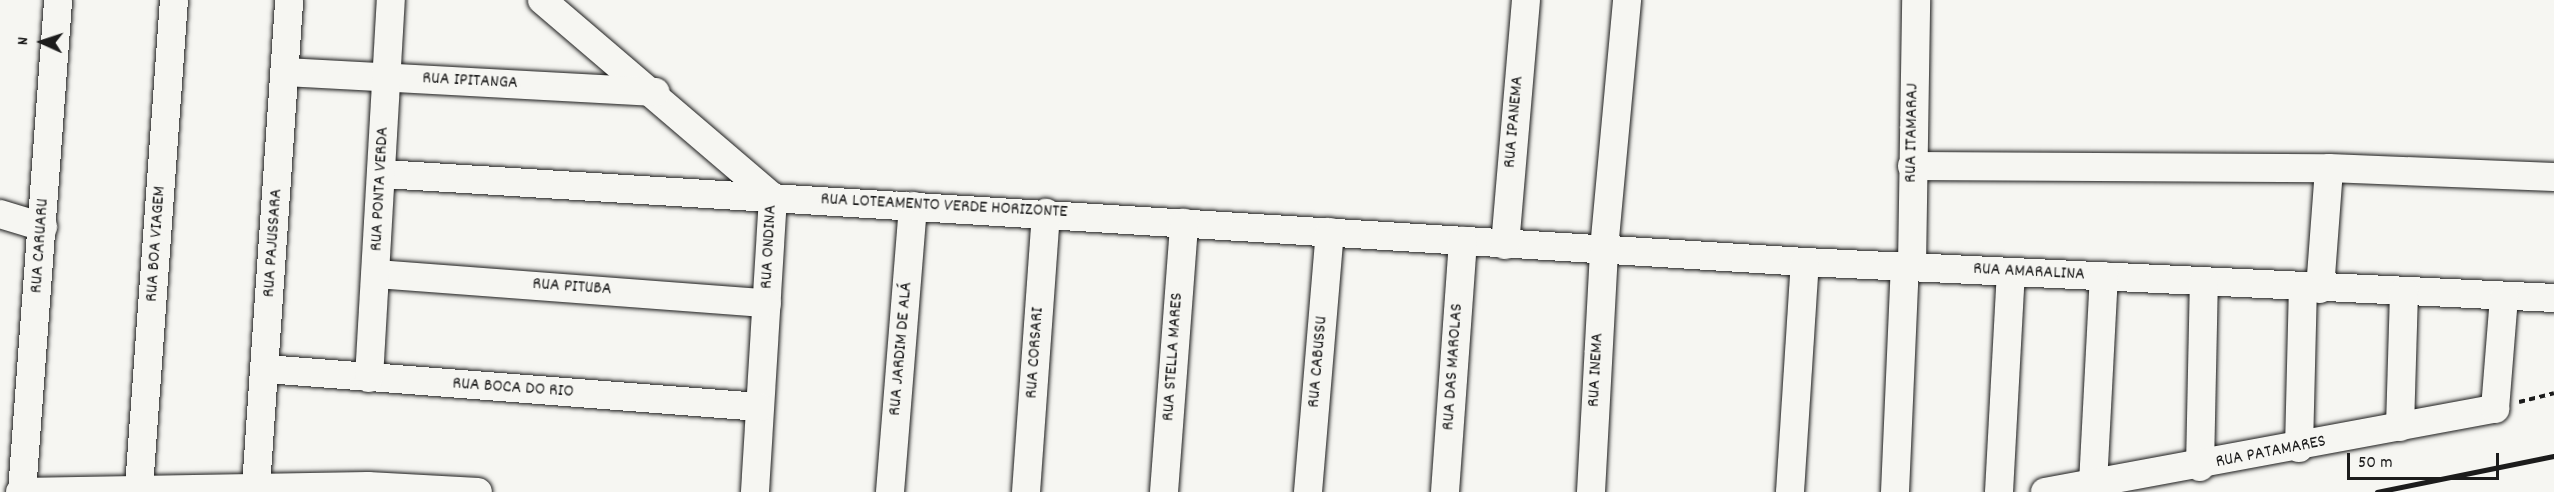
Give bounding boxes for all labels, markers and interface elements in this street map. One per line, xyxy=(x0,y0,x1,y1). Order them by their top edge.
north arrow xyxy=(12,12,72,72)
text: N xyxy=(12,36,35,46)
street label: RUA IPITANGA xyxy=(422,69,518,95)
street label: RUA IPANEMA xyxy=(1500,75,1530,169)
street label: RUA ITAMARAJ xyxy=(1901,83,1925,183)
street label: RUA PONTA VERDA xyxy=(367,126,395,252)
street label: RUA BOA VIAGEM xyxy=(142,185,172,303)
street label: RUA PAJUSSARA xyxy=(259,188,289,298)
street label: RUA LOTEAMENTO VERDE HORIZONTE xyxy=(820,190,1068,224)
street label: RUA CARUARU xyxy=(27,198,55,294)
street label: RUA ONDINA xyxy=(757,204,783,290)
street label: RUA AMARALINA xyxy=(1973,259,2085,287)
street label: RUA PITUBA xyxy=(532,274,612,302)
street label: RUA JARDIM DE ALÁ xyxy=(885,281,919,417)
street label: RUA STELLA MARES xyxy=(1159,292,1189,422)
street label: RUA DAS MAROLAS xyxy=(1439,303,1469,431)
street label: RUA CORSARI xyxy=(1022,307,1050,399)
street label: RUA CABUSSU xyxy=(1304,315,1334,409)
street label: RUA INEMA xyxy=(1584,332,1610,408)
street label: RUA BOCA DO RIO xyxy=(452,374,574,404)
street label: RUA PATAMARES xyxy=(2214,432,2328,474)
scale bar xyxy=(2350,441,2502,479)
text: 50 m xyxy=(2358,451,2393,476)

